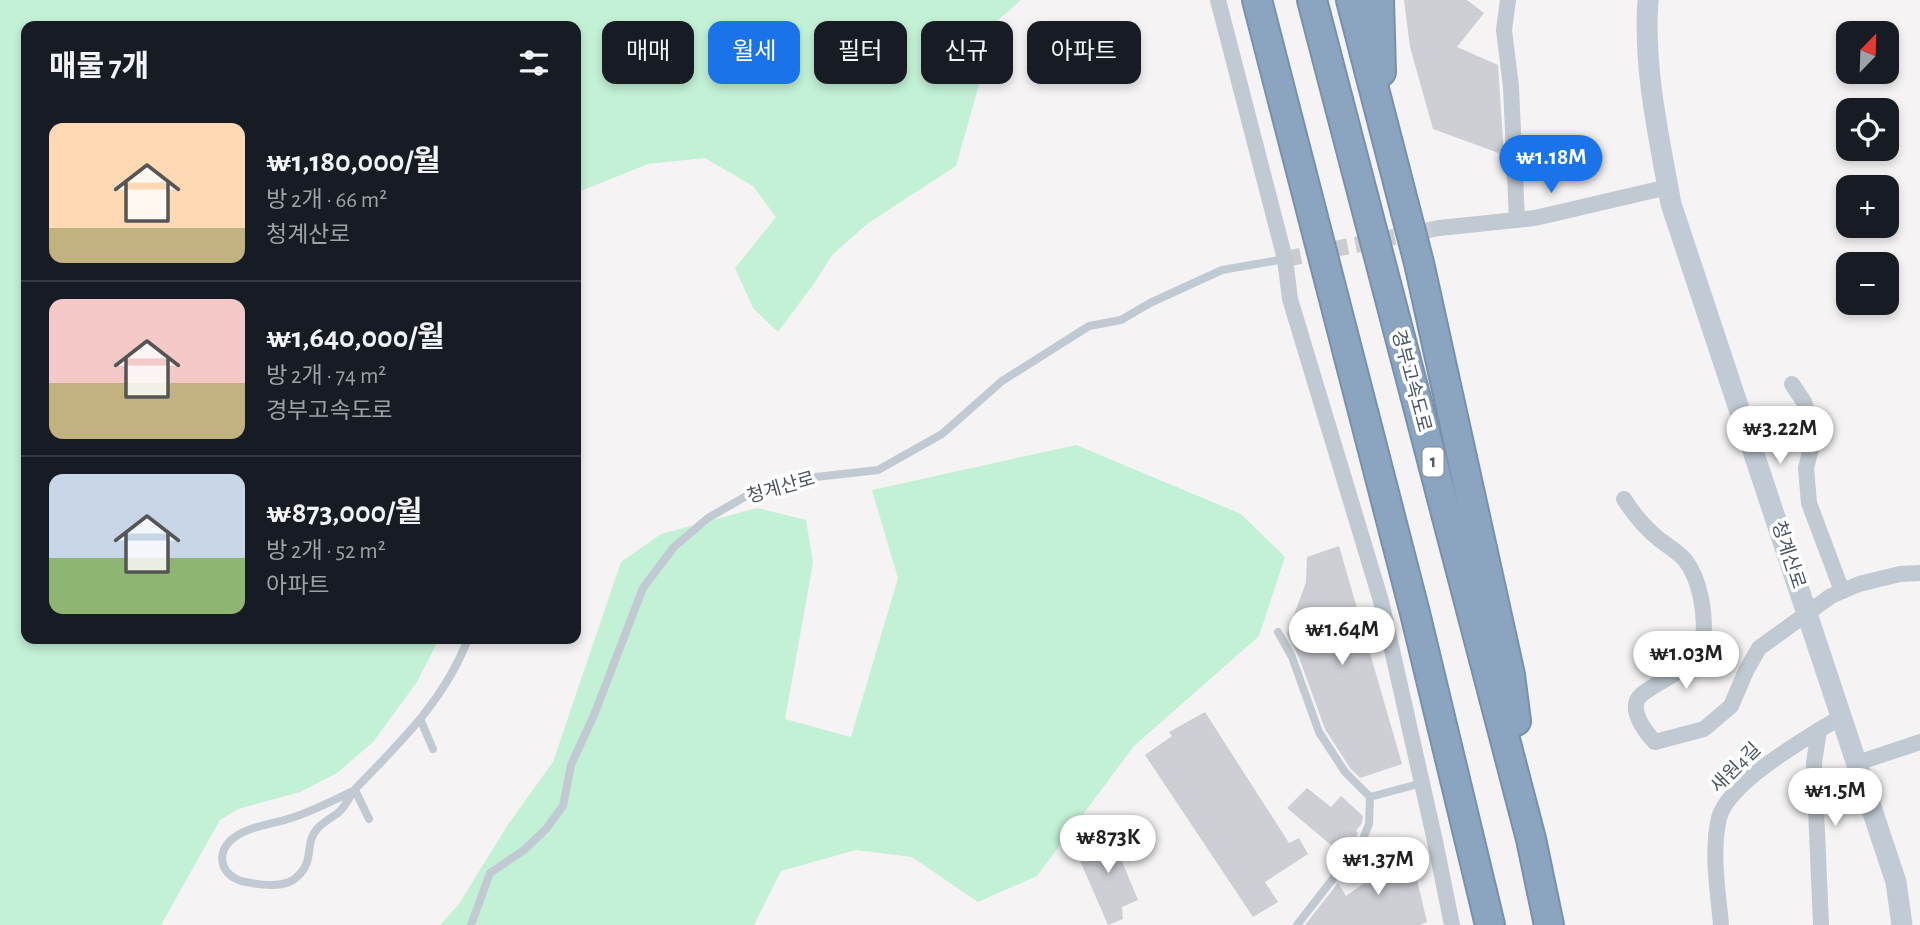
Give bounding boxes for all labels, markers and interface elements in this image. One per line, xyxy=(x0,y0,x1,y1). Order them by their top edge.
chip: 매매 xyxy=(602,21,694,84)
chip: 월세 xyxy=(708,21,800,84)
chip: 필터 xyxy=(814,21,907,84)
chip: 신규 xyxy=(921,21,1013,84)
chip: 아파트 xyxy=(1027,21,1141,84)
north arrow xyxy=(1836,21,1899,84)
map controls xyxy=(1836,21,1899,315)
icon: filters xyxy=(515,44,553,82)
text: 매물 7개 xyxy=(49,52,149,82)
button: locate xyxy=(1836,98,1899,161)
pin: ₩1.18M xyxy=(1494,136,1608,195)
text: ₩1.18M xyxy=(1515,146,1587,169)
text: ₩1,180,000/월 xyxy=(266,147,441,177)
icon: home xyxy=(105,151,189,235)
button: + xyxy=(1836,175,1899,238)
text: 방 2개 · 66 m² xyxy=(266,189,387,212)
text: 청계산로 xyxy=(266,224,351,247)
button: − xyxy=(1836,252,1899,315)
text: ₩1,640,000/월 xyxy=(266,323,445,353)
icon: home xyxy=(105,327,189,411)
street label: 경부고속도로 xyxy=(1388,328,1435,434)
text: 방 2개 · 74 m² xyxy=(266,365,386,388)
text: 경부고속도로 xyxy=(266,400,393,423)
pin: ₩3.22M xyxy=(1723,406,1837,466)
text: ₩3.22M xyxy=(1743,417,1817,440)
road number: 1 xyxy=(1422,448,1444,476)
street label: 청계산로 xyxy=(744,468,817,507)
text: ₩873,000/월 xyxy=(266,498,422,528)
icon: home xyxy=(105,502,189,586)
street label: 청계산로 xyxy=(1768,519,1809,591)
text: 방 2개 · 52 m² xyxy=(266,540,386,563)
text: 아파트 xyxy=(266,575,329,598)
pin: ₩1.64M xyxy=(1285,608,1399,667)
text: ₩1.64M xyxy=(1305,618,1379,641)
pin: ₩1.03M xyxy=(1629,632,1743,691)
text: ₩1.03M xyxy=(1649,642,1723,665)
street label: 새원4길 xyxy=(1707,739,1764,796)
pin: ₩1.5M xyxy=(1786,768,1884,828)
text: ₩1.5M xyxy=(1804,779,1866,802)
pin: ₩873K xyxy=(1059,816,1157,875)
text: ₩873K xyxy=(1076,826,1140,849)
pin: ₩1.37M xyxy=(1321,838,1435,897)
text: ₩1.37M xyxy=(1342,848,1414,871)

